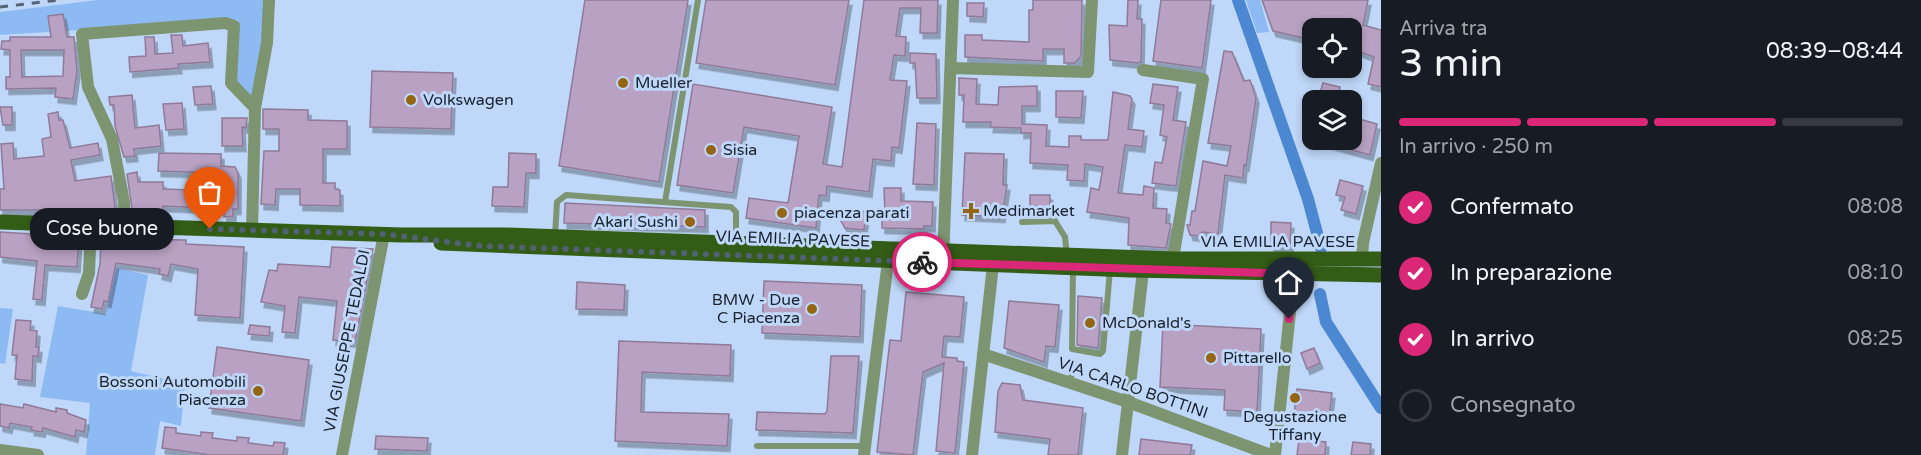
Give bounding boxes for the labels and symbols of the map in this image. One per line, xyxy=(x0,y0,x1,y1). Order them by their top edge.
place label: Mueller xyxy=(635,73,693,93)
marker: Mueller xyxy=(616,76,630,90)
place label: Volkswagen xyxy=(423,90,514,110)
marker: Volkswagen xyxy=(404,93,418,107)
place label: Sisia xyxy=(723,140,757,160)
marker: Sisia xyxy=(704,143,718,157)
pin xyxy=(184,167,235,229)
place label: Medimarket xyxy=(983,201,1075,221)
place label: piacenza parati xyxy=(794,203,910,223)
marker: Medimarket xyxy=(964,204,978,218)
marker: piacenza parati xyxy=(775,206,789,220)
callout: Cose buone xyxy=(30,208,174,250)
place label: Akari Sushi xyxy=(593,212,678,232)
marker: Akari Sushi xyxy=(683,215,697,229)
street label: VIA EMILIA PAVESE xyxy=(715,226,871,252)
courier xyxy=(892,232,952,292)
street label: VIA EMILIA PAVESE xyxy=(1201,232,1355,252)
street label: VIA GIUSEPPE TEDALDI xyxy=(319,248,375,434)
pin xyxy=(1263,257,1314,319)
place label: BMW - Due C Piacenza xyxy=(712,290,800,328)
marker: BMW - Due C Piacenza xyxy=(805,302,819,316)
place label: McDonald's xyxy=(1102,313,1191,333)
marker: McDonald's xyxy=(1083,316,1097,330)
place label: Pittarello xyxy=(1223,348,1291,368)
marker: Pittarello xyxy=(1204,351,1218,365)
street label: VIA CARLO BOTTINI xyxy=(1055,353,1211,423)
place label: Bossoni Automobili Piacenza xyxy=(99,372,246,410)
marker: Bossoni Automobili Piacenza xyxy=(251,384,265,398)
marker: Degustazione Tiffany xyxy=(1288,391,1302,405)
place label: Degustazione Tiffany xyxy=(1243,407,1347,445)

